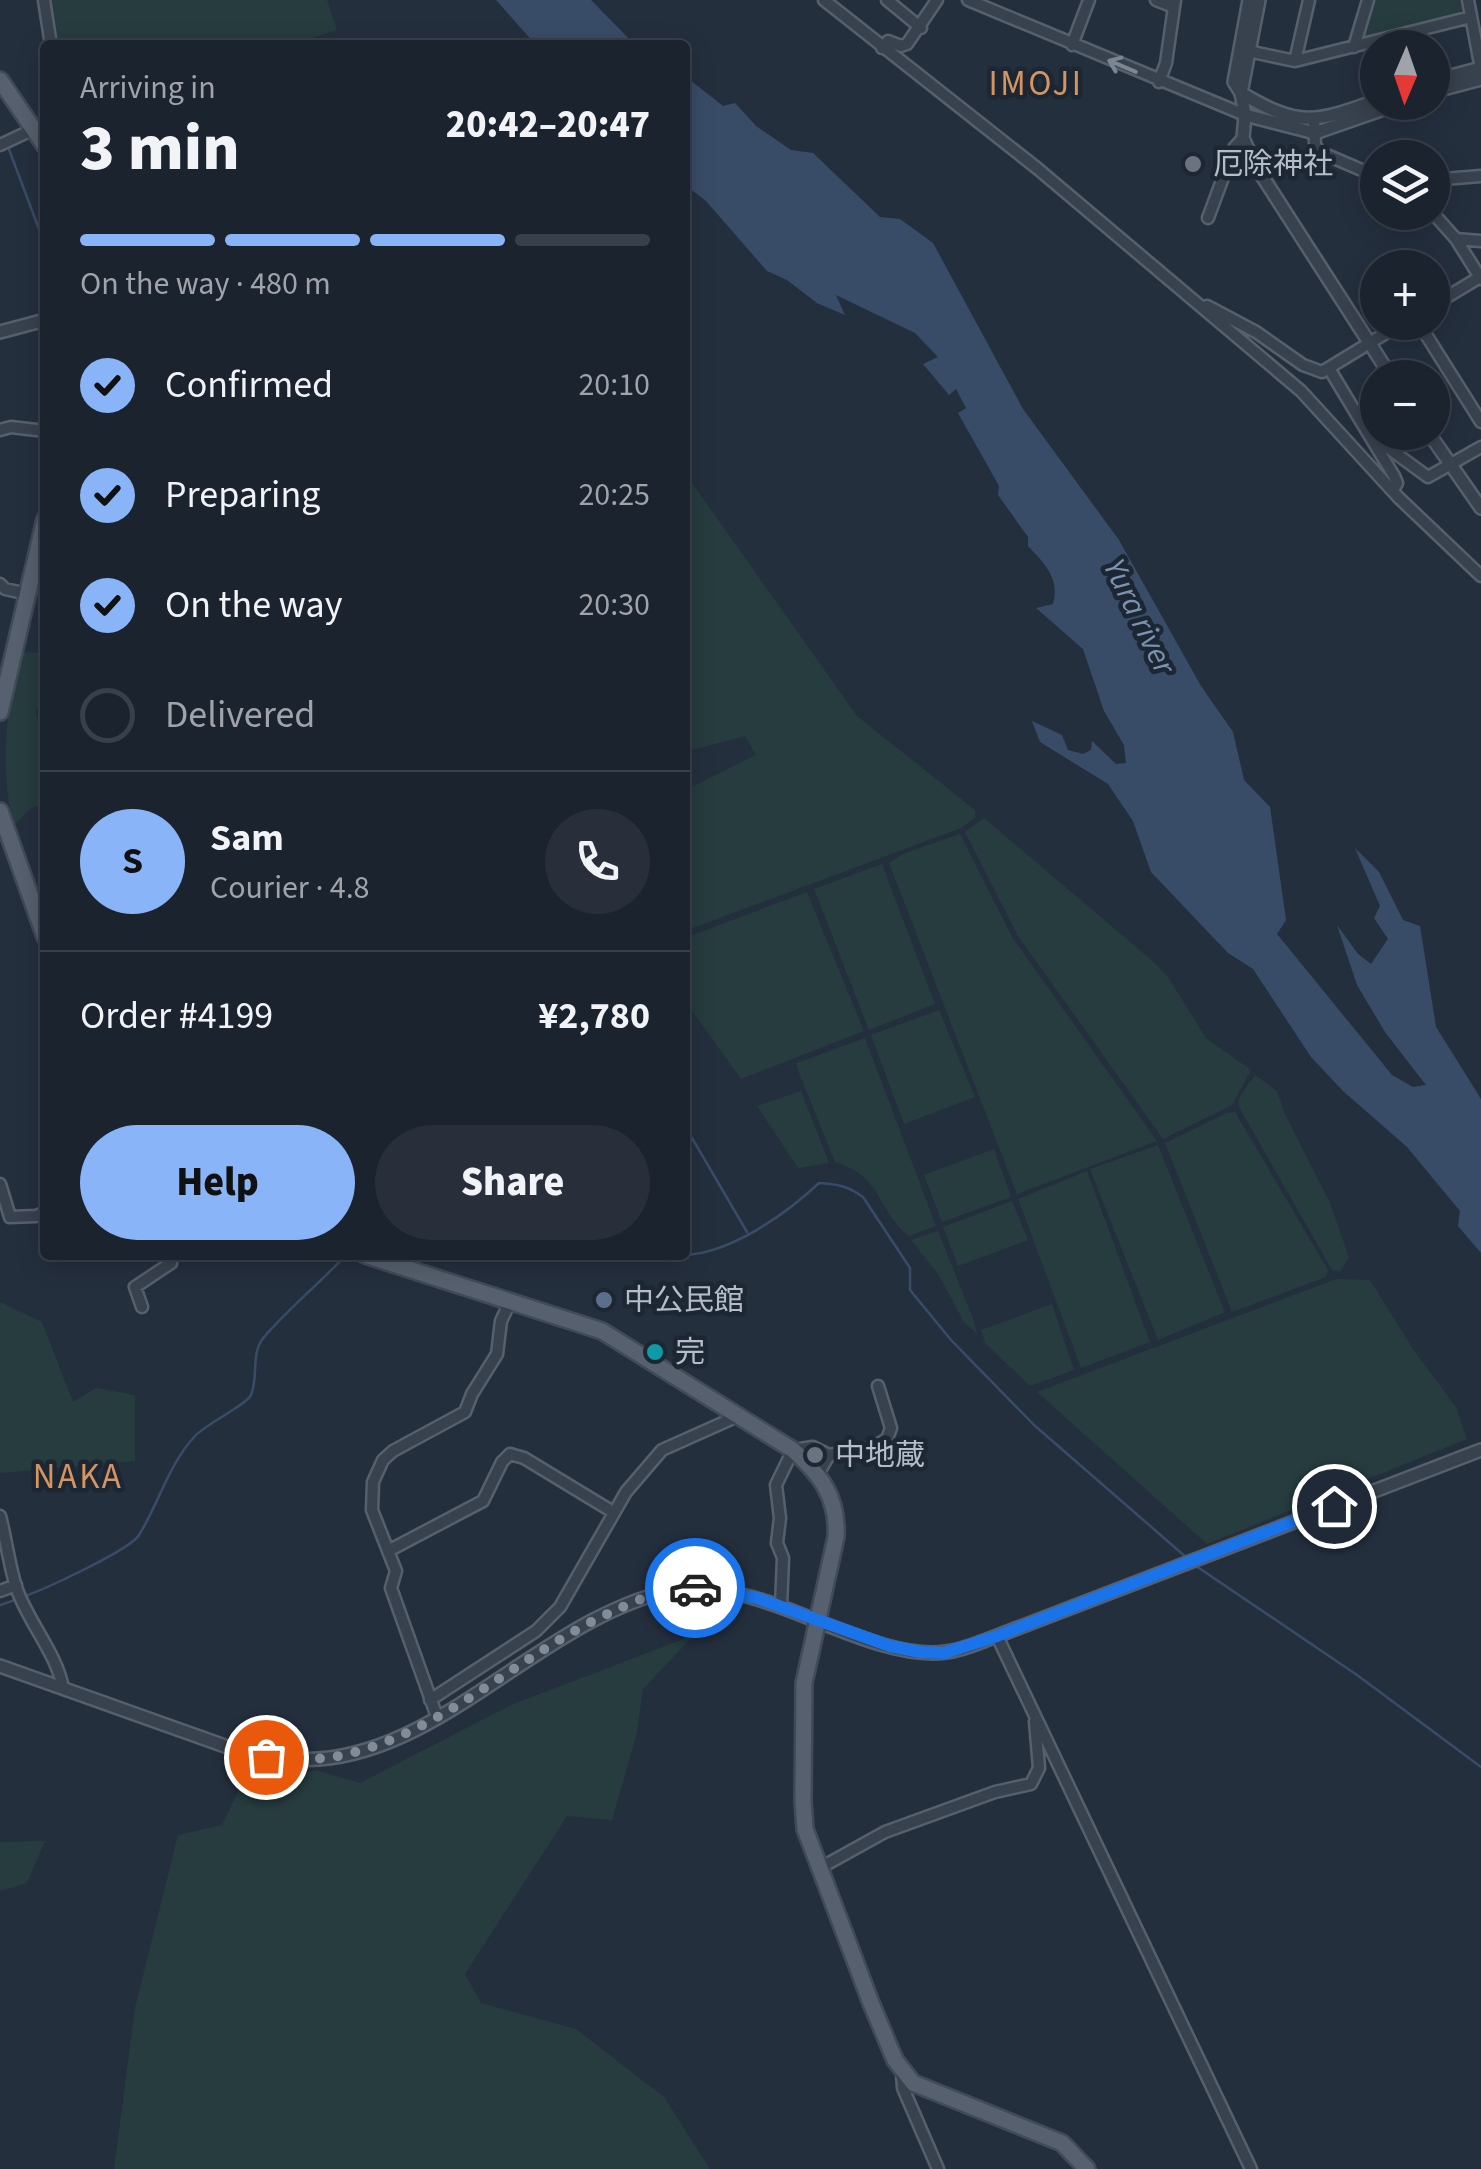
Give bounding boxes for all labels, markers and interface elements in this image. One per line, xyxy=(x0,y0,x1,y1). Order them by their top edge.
north arrow xyxy=(1360,30,1450,120)
map controls xyxy=(1360,30,1450,450)
one-way arrow xyxy=(1107,56,1138,74)
district label: IMOJI xyxy=(989,59,1083,109)
text: Arriving in xyxy=(80,65,216,111)
text: 20:42–20:47 xyxy=(446,98,650,152)
text: 3 min xyxy=(80,102,240,195)
button: layers xyxy=(1360,140,1450,230)
place label: 厄除神社 xyxy=(1213,143,1333,186)
marker: 厄除神社 xyxy=(1182,153,1204,175)
button: + xyxy=(1360,250,1450,340)
text: On the way · 480 m xyxy=(80,261,331,307)
icon: check xyxy=(80,358,135,413)
text: Confirmed xyxy=(165,358,333,412)
button: − xyxy=(1360,360,1450,450)
text: 20:10 xyxy=(578,362,650,408)
icon: check xyxy=(80,468,135,523)
text: Preparing xyxy=(165,468,320,522)
text: 20:25 xyxy=(578,472,650,518)
water label: Yura river xyxy=(1091,551,1188,684)
icon: check xyxy=(80,578,135,633)
text: On the way xyxy=(165,578,342,632)
text: 20:30 xyxy=(578,582,650,628)
text: Delivered xyxy=(165,688,315,742)
button: phone xyxy=(545,809,650,914)
text: Sam xyxy=(210,811,284,865)
text: S xyxy=(122,834,143,888)
text: Courier · 4.8 xyxy=(210,865,370,911)
text: Order #4199 xyxy=(80,989,273,1043)
text: ¥2,780 xyxy=(538,989,650,1043)
button: Help xyxy=(80,1125,355,1240)
button: Share xyxy=(375,1125,650,1240)
place label: 中公民館 xyxy=(624,1279,744,1322)
marker: 中公民館 xyxy=(593,1289,615,1311)
place label: 完 xyxy=(675,1331,705,1374)
marker: 完 xyxy=(644,1341,666,1363)
place label: 中地蔵 xyxy=(835,1434,925,1477)
marker: 中地蔵 xyxy=(804,1444,826,1466)
district label: NAKA xyxy=(33,1452,123,1502)
pin xyxy=(1292,1464,1377,1549)
icon: home xyxy=(1307,1479,1362,1534)
courier xyxy=(645,1538,745,1638)
icon: car xyxy=(668,1561,723,1616)
pin xyxy=(224,1715,309,1800)
icon: bag xyxy=(239,1730,294,1785)

